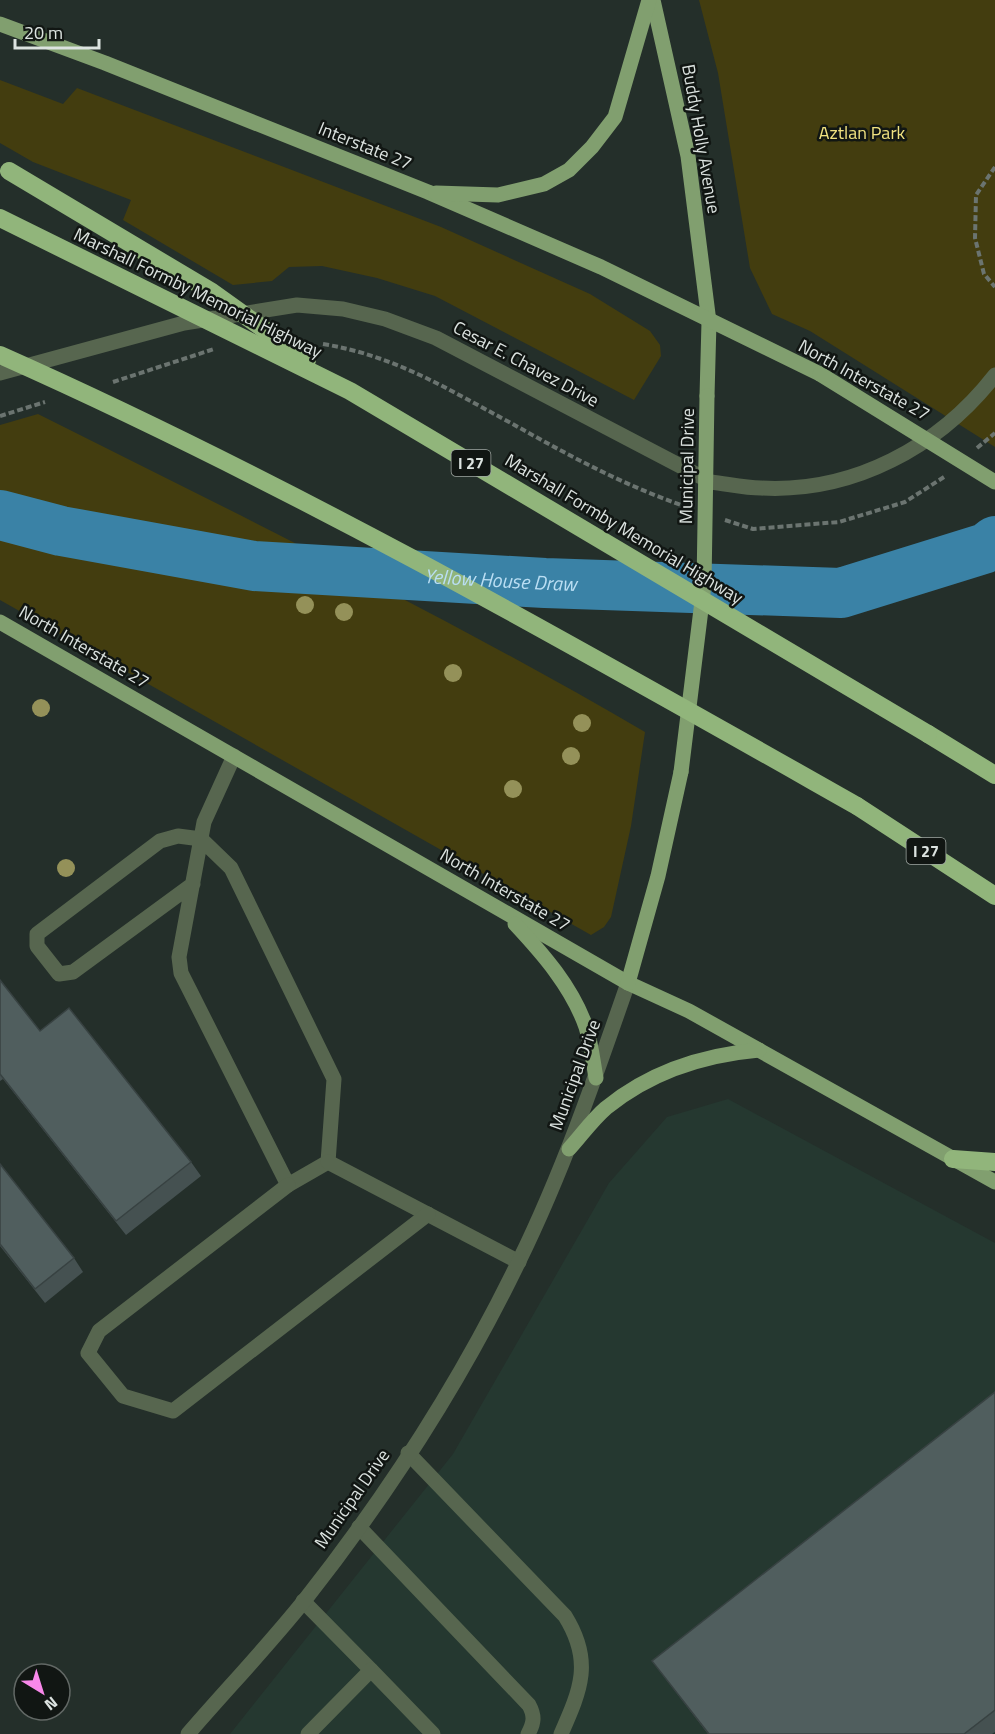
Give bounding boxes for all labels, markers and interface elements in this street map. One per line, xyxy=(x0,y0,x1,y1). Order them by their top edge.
scale bar xyxy=(15,12,99,50)
text: 20 m xyxy=(24,19,63,46)
street label: Buddy Holly Avenue xyxy=(675,62,728,216)
street label: Interstate 27 xyxy=(314,114,416,177)
park label: Aztlan Park xyxy=(819,119,906,146)
street label: Marshall Formby Memorial Highway xyxy=(69,220,327,365)
street label: Cesar E. Chavez Drive xyxy=(449,314,604,413)
street label: North Interstate 27 xyxy=(794,332,935,427)
street label: Municipal Drive xyxy=(672,408,701,524)
street label: Marshall Formby Memorial Highway xyxy=(500,447,749,611)
road number: I 27 xyxy=(452,450,490,476)
water label: Yellow House Draw xyxy=(423,560,579,599)
street label: North Interstate 27 xyxy=(14,598,155,695)
road number: I 27 xyxy=(906,838,946,864)
street label: North Interstate 27 xyxy=(435,841,576,938)
street label: Municipal Drive xyxy=(542,1016,607,1134)
street label: Municipal Drive xyxy=(307,1443,396,1554)
north arrow xyxy=(12,1662,72,1722)
text: N xyxy=(39,1691,63,1717)

